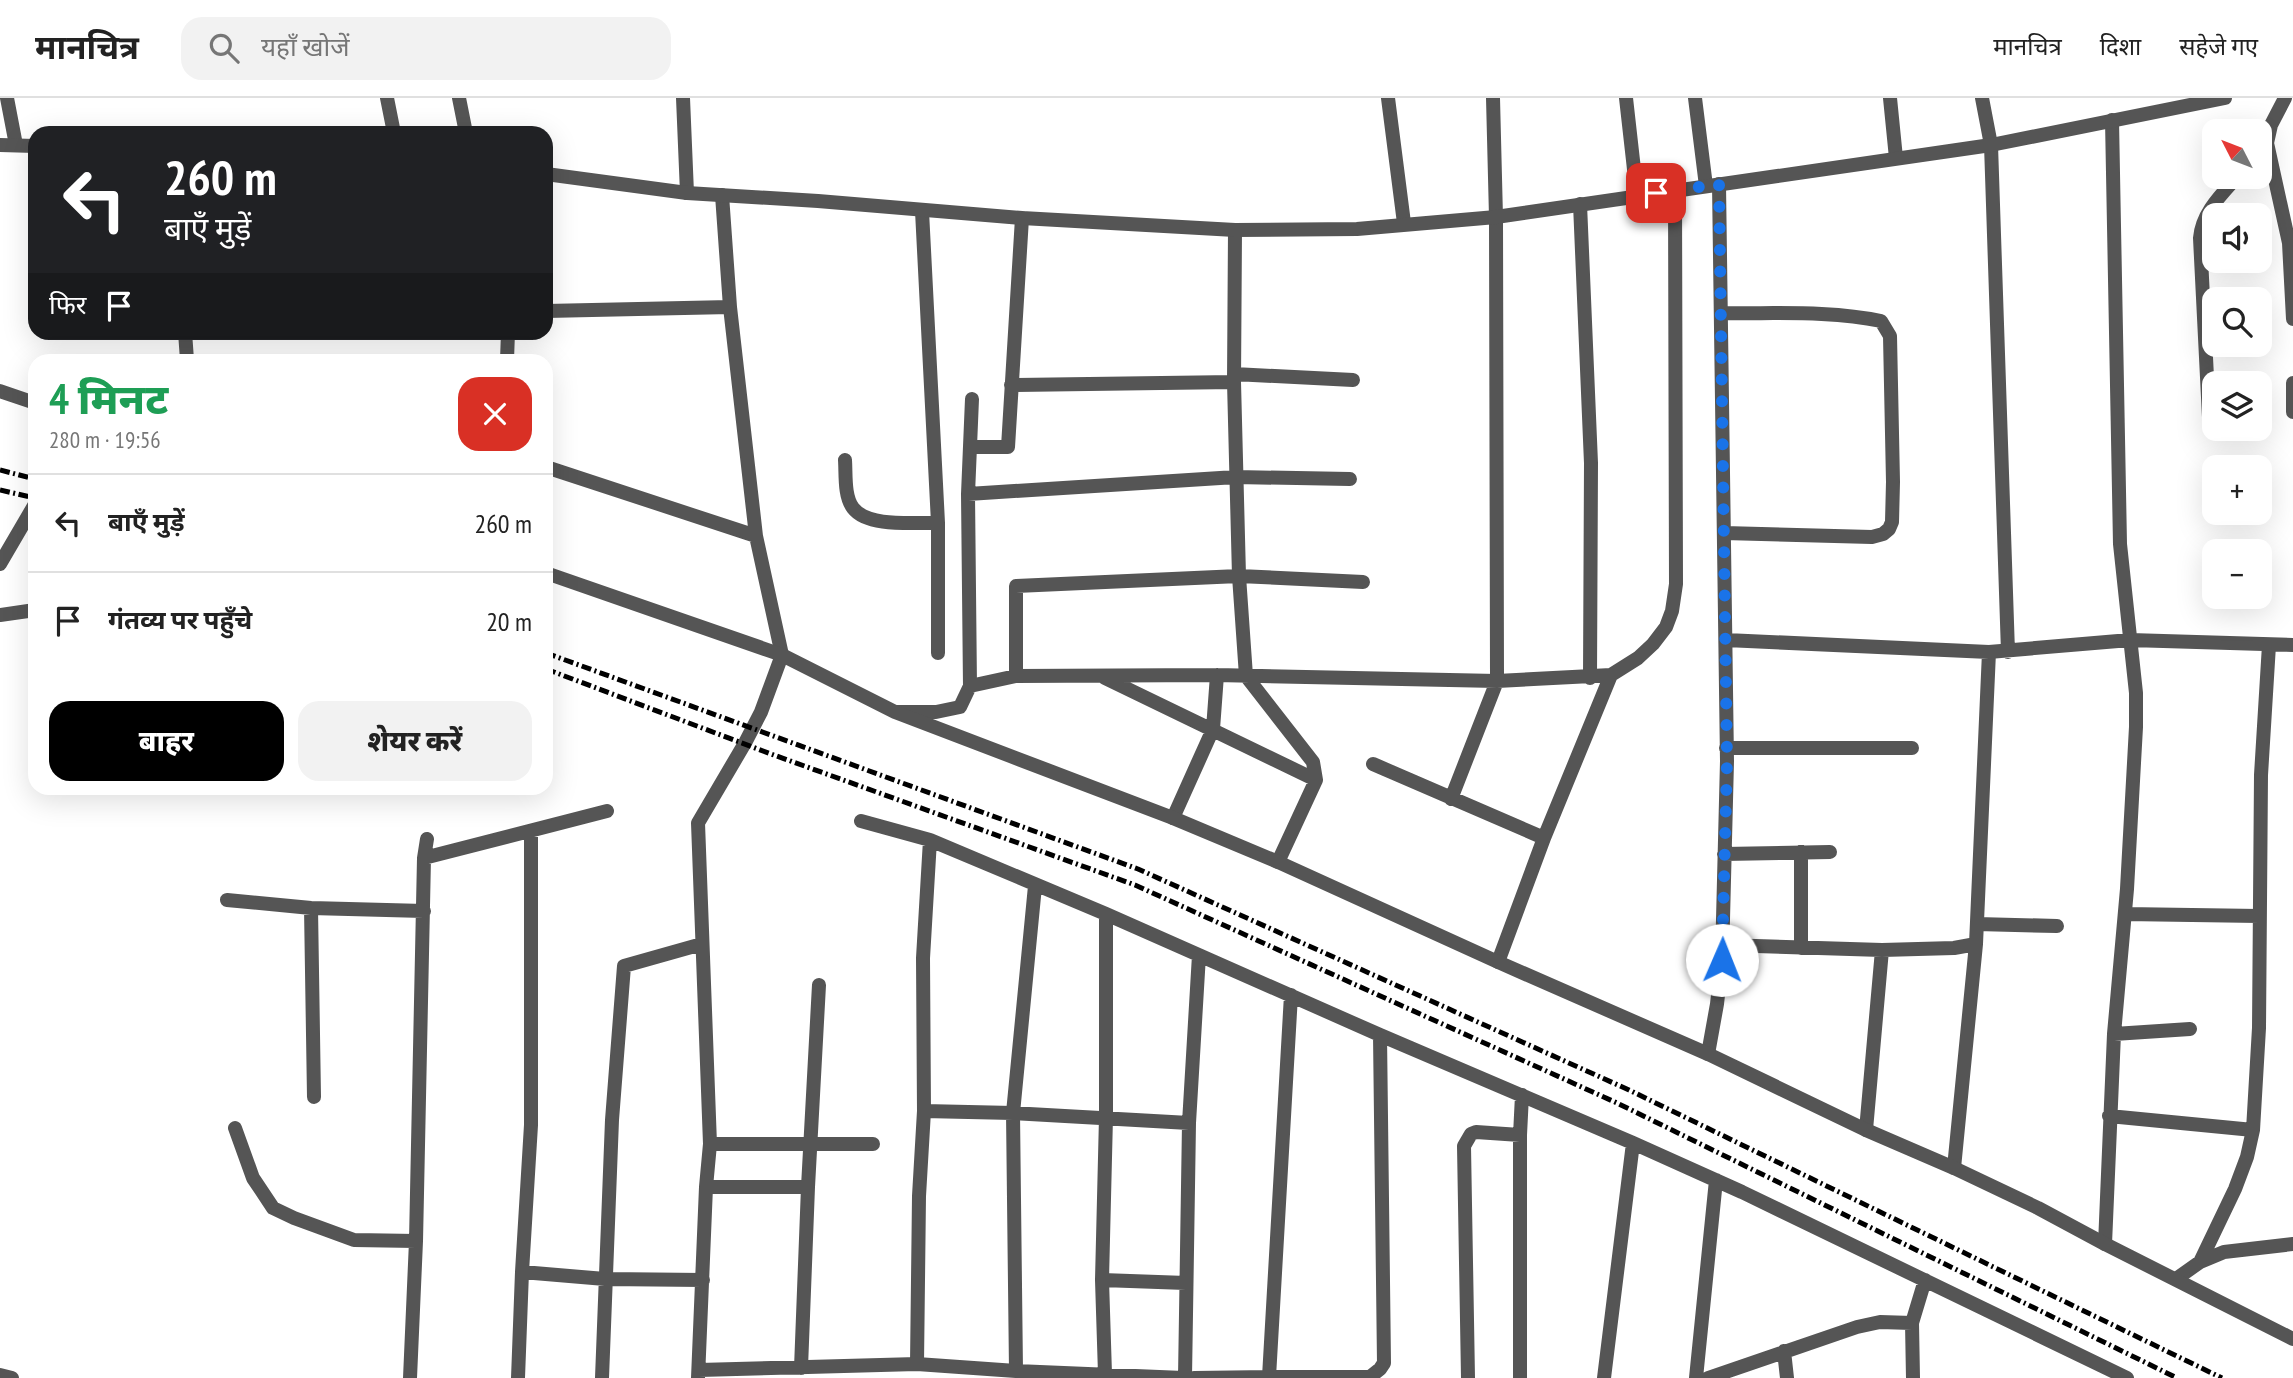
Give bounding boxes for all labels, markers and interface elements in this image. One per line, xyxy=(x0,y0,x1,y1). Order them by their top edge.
search box xyxy=(181,17,671,80)
text: मानचित्र xyxy=(35,25,139,68)
icon: search xyxy=(205,29,243,67)
text: यहाँ खोजें xyxy=(261,30,349,63)
text: मानचित्र xyxy=(1993,31,2062,62)
text: दिशा xyxy=(2100,31,2141,62)
text: सहेजे गए xyxy=(2179,31,2258,62)
north arrow xyxy=(2202,119,2272,189)
map controls xyxy=(2202,119,2272,609)
text: 260 m xyxy=(164,145,277,209)
icon: left xyxy=(49,154,140,245)
pin xyxy=(1626,163,1686,223)
icon: arrive xyxy=(1637,174,1675,212)
button: sound xyxy=(2202,203,2272,273)
text: बाएँ मुड़ें xyxy=(164,207,251,249)
icon: arrive xyxy=(100,287,138,325)
button: search xyxy=(2202,287,2272,357)
text: फिर xyxy=(49,288,86,321)
text: 4 मिनट xyxy=(49,371,168,426)
button: layers xyxy=(2202,371,2272,441)
button: close xyxy=(458,377,532,451)
text: 280 m · 19:56 xyxy=(49,425,161,454)
button: + xyxy=(2202,455,2272,525)
icon: left xyxy=(49,504,87,542)
text: बाएँ मुड़ें xyxy=(108,505,185,538)
text: 260 m xyxy=(474,507,532,540)
button: − xyxy=(2202,539,2272,609)
icon: arrive xyxy=(49,602,87,640)
text: गंतव्य पर पहुँचे xyxy=(108,603,252,636)
text: 20 m xyxy=(486,605,532,638)
button: बाहर xyxy=(49,701,284,781)
button: शेयर करें xyxy=(298,701,532,781)
position arrow xyxy=(1685,923,1759,997)

